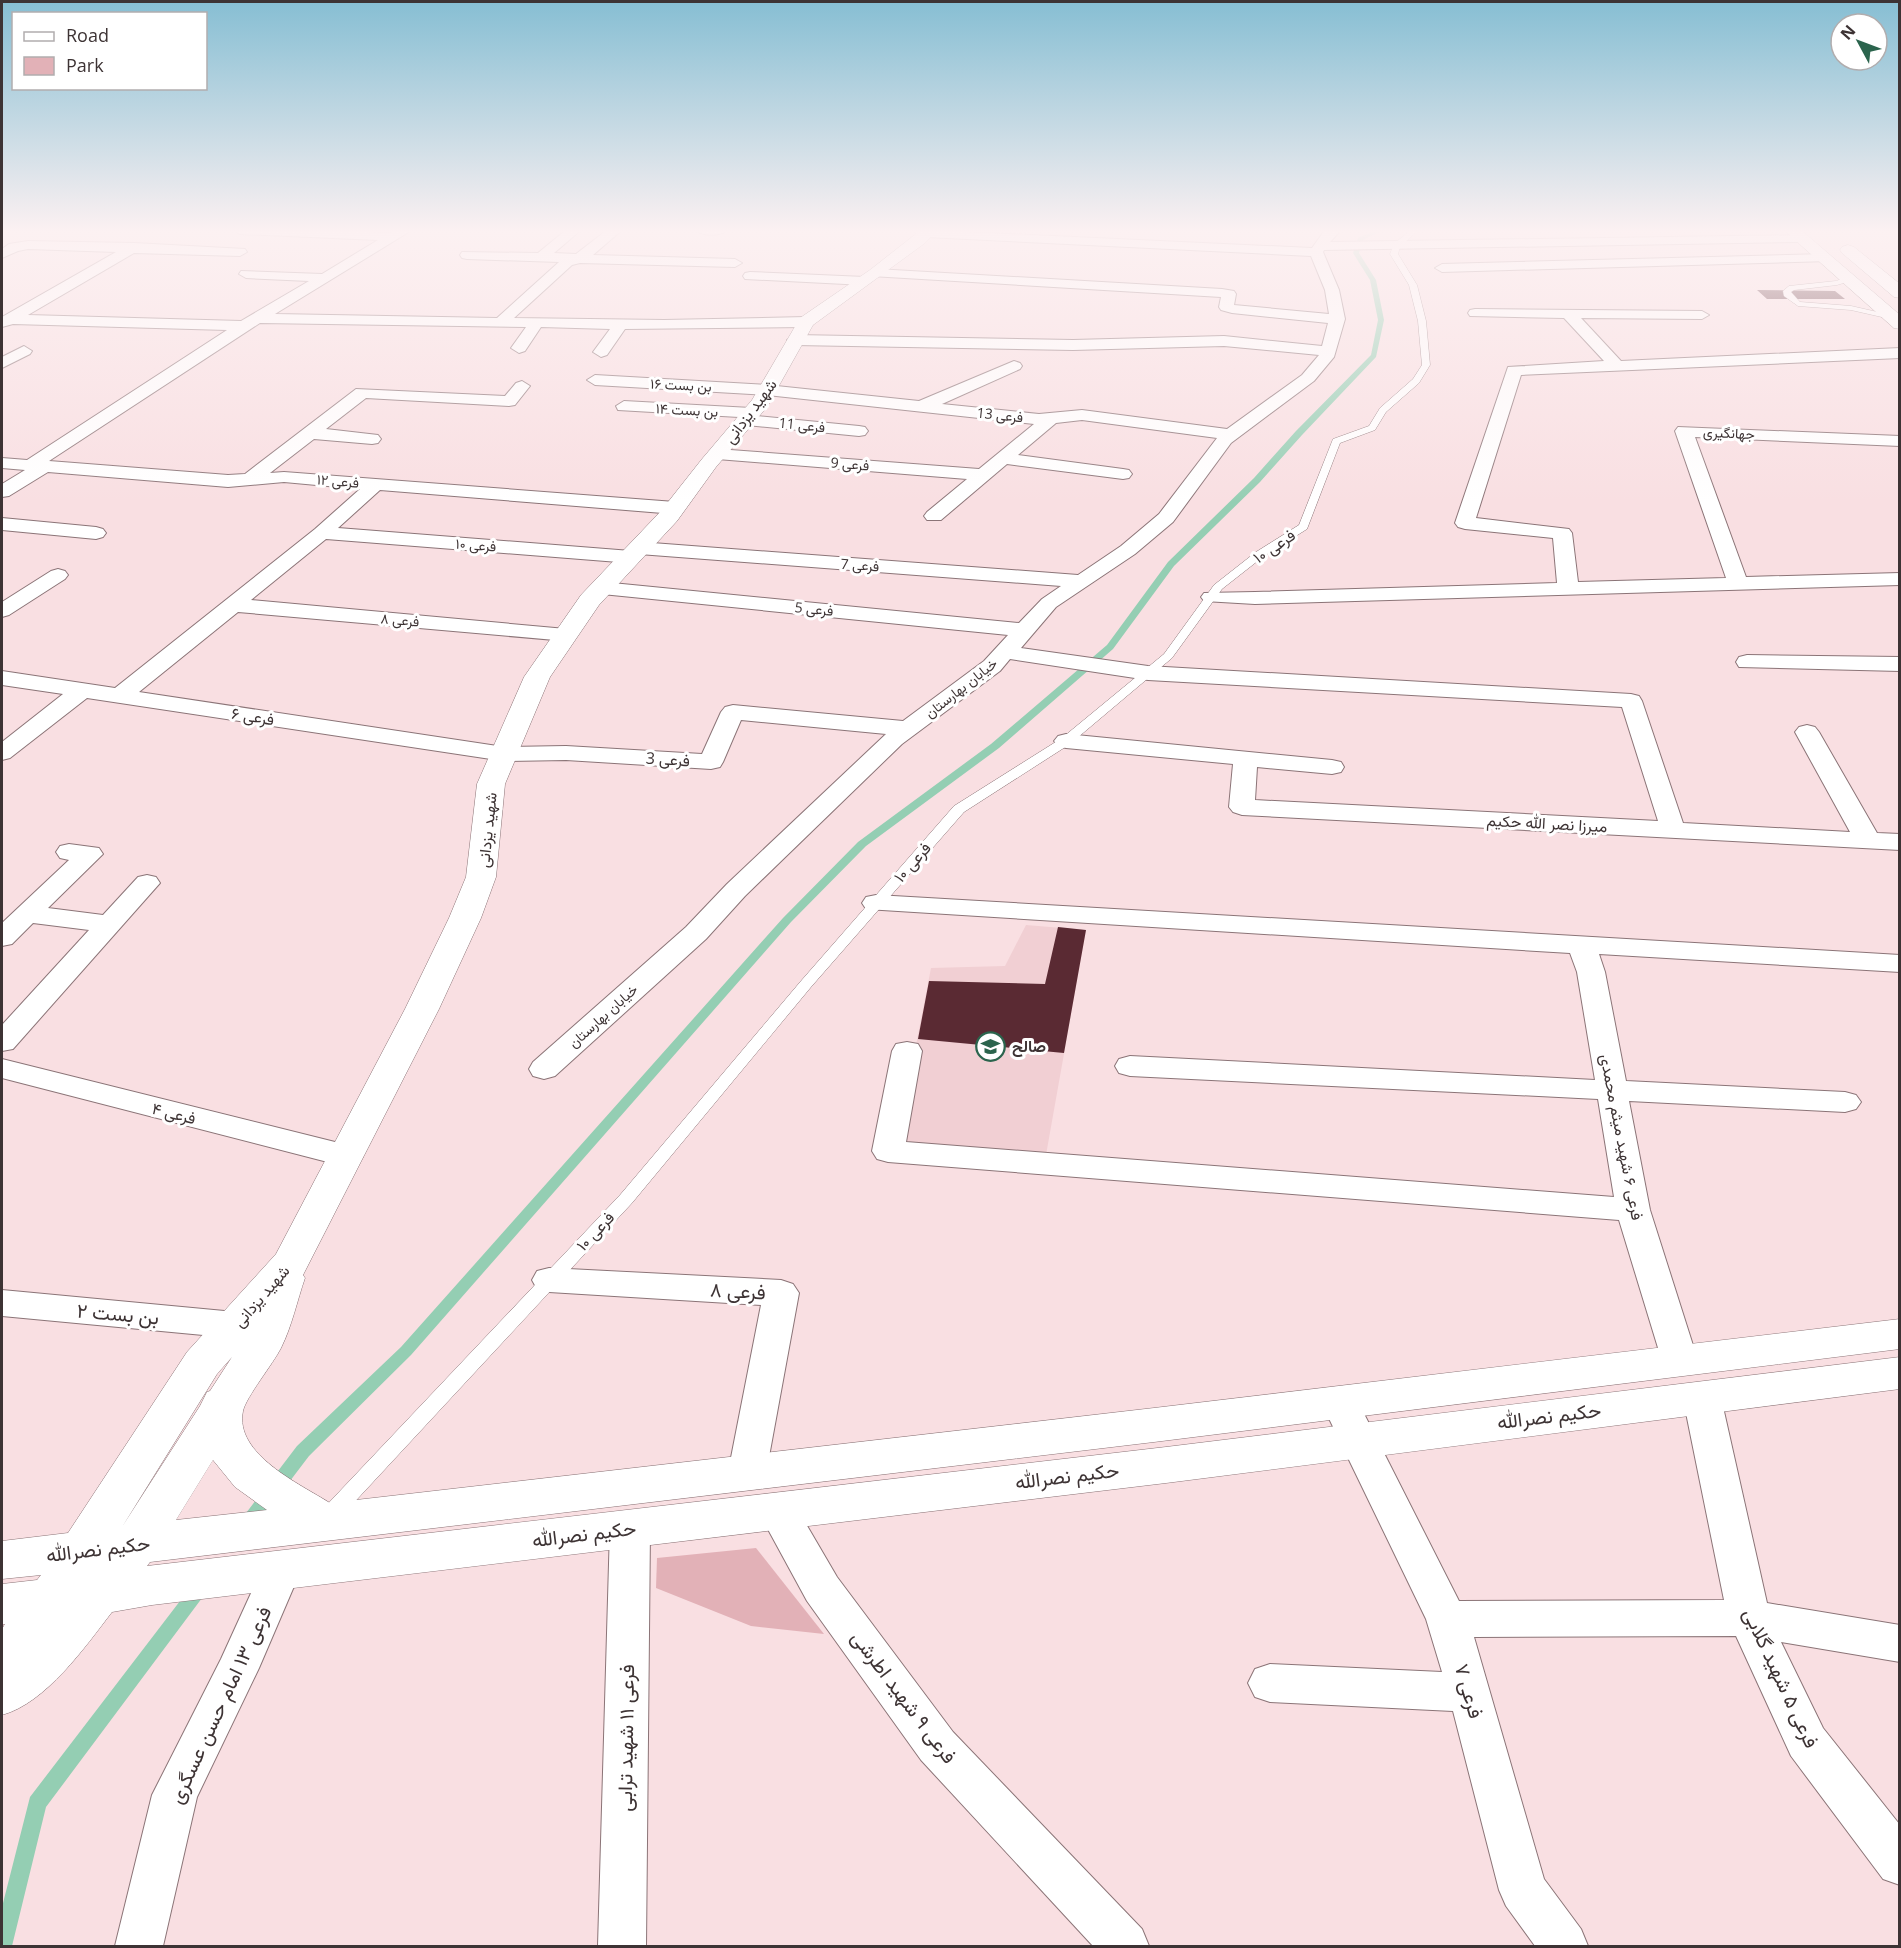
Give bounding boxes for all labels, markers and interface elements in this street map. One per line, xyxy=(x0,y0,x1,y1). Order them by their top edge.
legend xyxy=(12,12,207,90)
north arrow xyxy=(1829,12,1889,72)
text: N xyxy=(1835,20,1860,44)
text: Road xyxy=(66,23,109,47)
text: Park xyxy=(66,53,104,77)
street label: بن بست ۱۶ xyxy=(650,373,712,396)
street label: شهید یزدانی xyxy=(718,374,782,448)
street label: بن بست ۱۴ xyxy=(655,398,719,421)
street label: فرعی 13 xyxy=(976,403,1024,426)
street label: فرعی 11 xyxy=(778,413,826,436)
street label: جهانگیری xyxy=(1703,422,1755,443)
street label: فرعی 9 xyxy=(830,452,870,475)
street label: فرعی ۱۲ xyxy=(316,469,360,492)
street label: فرعی ۱۰ xyxy=(1249,524,1299,568)
street label: فرعی ۱۰ xyxy=(455,534,497,555)
street label: فرعی 7 xyxy=(840,554,880,575)
street label: فرعی 5 xyxy=(794,597,834,620)
street label: فرعی ۸ xyxy=(380,608,420,631)
street label: خیابان بهارستان xyxy=(921,653,1001,722)
street label: فرعی ۶ xyxy=(230,702,276,730)
street label: فرعی 3 xyxy=(645,746,691,772)
street label: شهید یزدانی xyxy=(472,791,502,869)
street label: میرزا نصر الله حکیم xyxy=(1486,809,1608,837)
street label: فرعی ۱۰ xyxy=(888,837,936,887)
street label: خیابان بهارستان xyxy=(564,979,641,1052)
school or university icon: صالح xyxy=(975,1030,1007,1062)
place label: صالح xyxy=(1012,1035,1046,1058)
street label: فرعی ۶ شهید میثم محمدی xyxy=(1595,1052,1649,1222)
street label: فرعی ۴ xyxy=(150,1097,198,1129)
street label: فرعی ۱۰ xyxy=(571,1206,619,1256)
street label: شهید یزدانی xyxy=(228,1260,294,1332)
street label: فرعی ۸ xyxy=(710,1276,767,1305)
street label: بن بست ۲ xyxy=(76,1296,160,1331)
street label: حکیم نصرالله xyxy=(1495,1396,1602,1435)
street label: حکیم نصرالله xyxy=(1013,1456,1120,1495)
street label: حکیم نصرالله xyxy=(530,1514,637,1553)
street label: حکیم نصرالله xyxy=(44,1529,151,1568)
street label: فرعی ۱۳ امام حسن عسگری xyxy=(162,1602,277,1808)
street label: فرعی ۵ شهید گلابی xyxy=(1737,1603,1826,1752)
street label: فرعی ۹ شهید اطرشی xyxy=(845,1625,963,1769)
street label: فرعی ۷ xyxy=(1449,1660,1490,1721)
street label: فرعی ۱۱ شهید ترابی xyxy=(611,1664,640,1812)

